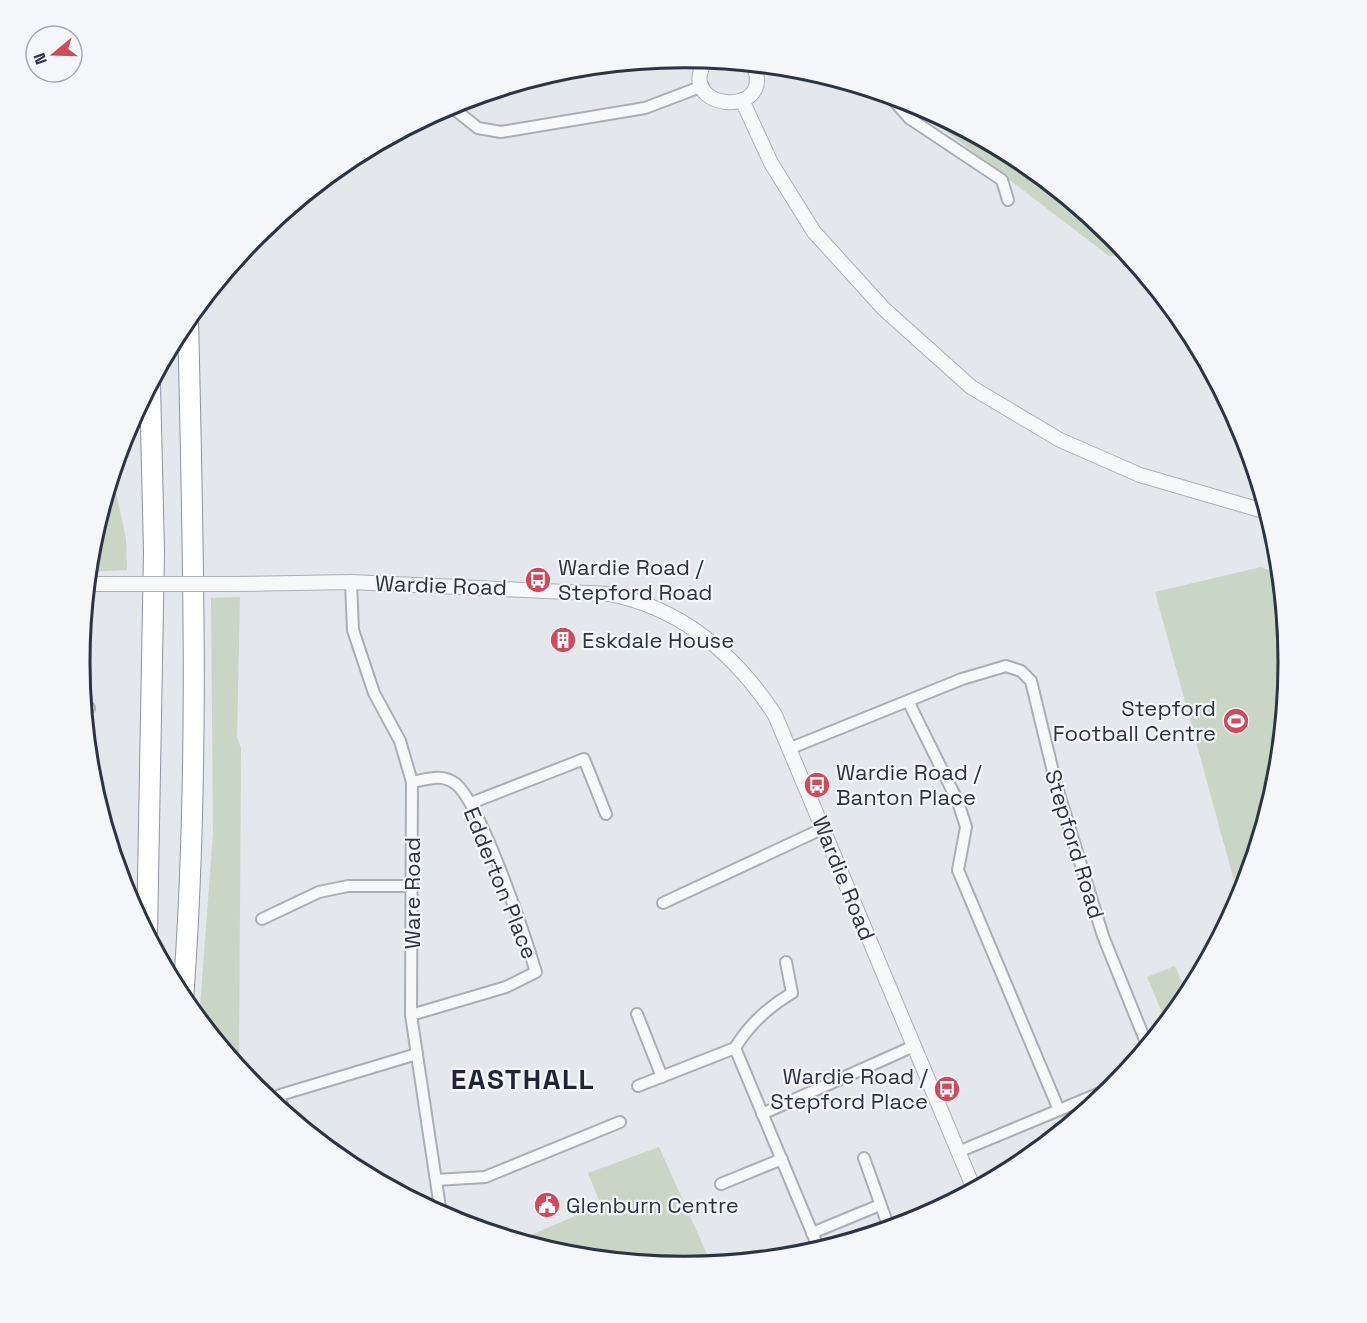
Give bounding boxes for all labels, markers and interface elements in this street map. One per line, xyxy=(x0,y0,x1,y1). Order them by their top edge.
north arrow xyxy=(24,24,84,84)
text: N xyxy=(29,50,52,67)
place label: Wardie Road / Stepford Road xyxy=(558,553,713,606)
bus stop icon: Wardie Road / Stepford Road xyxy=(523,565,553,595)
street label: Wardie Road xyxy=(375,569,507,601)
building icon: Eskdale House xyxy=(548,625,578,655)
place label: Eskdale House xyxy=(582,626,734,654)
place label: Stepford Football Centre xyxy=(1053,694,1216,747)
sports icon: Stepford Football Centre xyxy=(1221,706,1251,736)
place label: Wardie Road / Banton Place xyxy=(836,758,982,811)
street label: Stepford Road xyxy=(1039,766,1111,922)
bus stop icon: Wardie Road / Banton Place xyxy=(802,770,832,800)
street label: Edderton Place xyxy=(458,803,544,963)
street label: Wardie Road xyxy=(806,812,882,944)
street label: Ware Road xyxy=(398,837,426,949)
district label: EASTHALL xyxy=(451,1061,595,1097)
place label: Wardie Road / Stepford Place xyxy=(770,1062,929,1115)
bus stop icon: Wardie Road / Stepford Place xyxy=(932,1074,962,1104)
public building icon: Glenburn Centre xyxy=(532,1190,562,1220)
place label: Glenburn Centre xyxy=(566,1191,739,1219)

